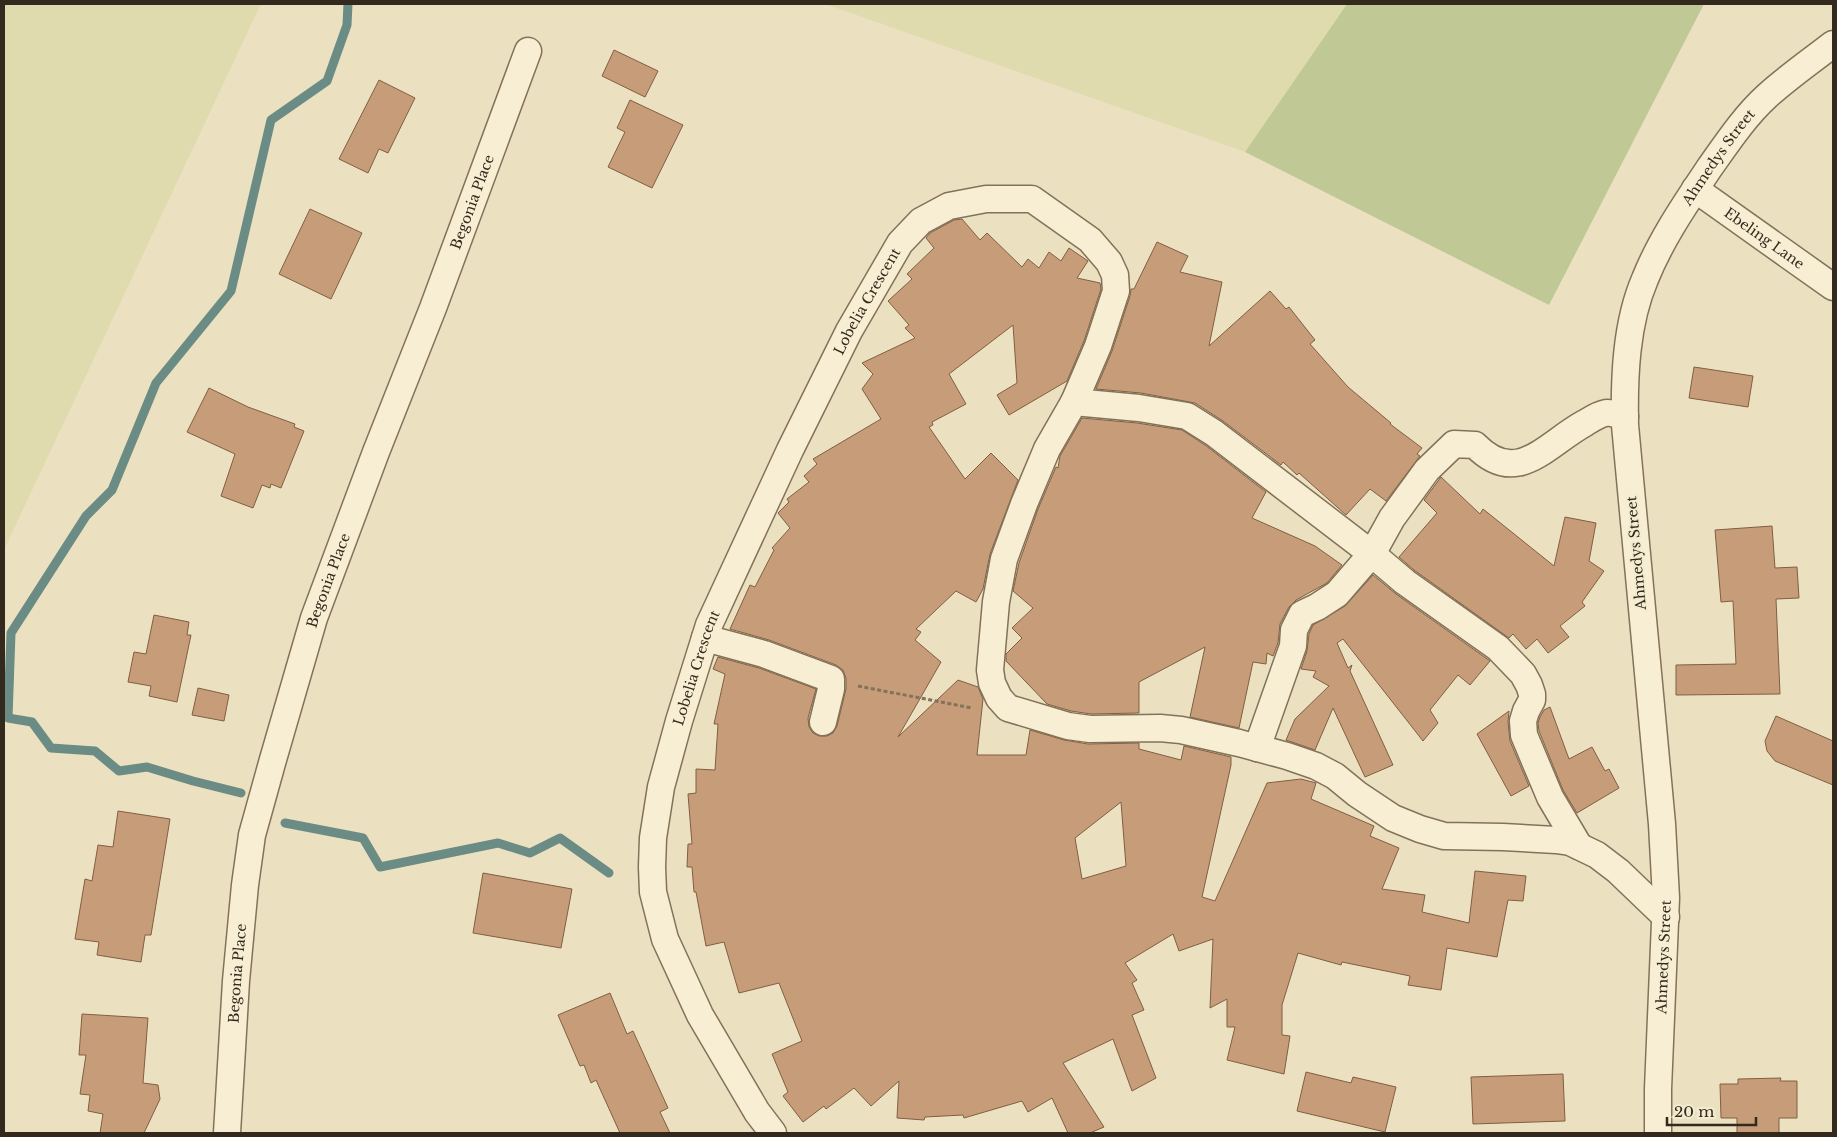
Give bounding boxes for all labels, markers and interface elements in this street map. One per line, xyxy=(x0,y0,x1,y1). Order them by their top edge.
street label: Ahmedys Street xyxy=(1677,105,1759,210)
street label: Begonia Place xyxy=(446,152,498,252)
street label: Ebeling Lane xyxy=(1721,204,1808,273)
street label: Lobelia Crescent xyxy=(830,244,905,358)
street label: Ahmedys Street xyxy=(1622,495,1650,612)
street label: Begonia Place xyxy=(303,530,354,630)
street label: Lobelia Crescent xyxy=(669,607,724,728)
street label: Ahmedys Street xyxy=(1652,899,1675,1016)
street label: Begonia Place xyxy=(225,923,250,1024)
scale bar xyxy=(1667,1094,1756,1126)
text: 20 m xyxy=(1674,1102,1714,1121)

